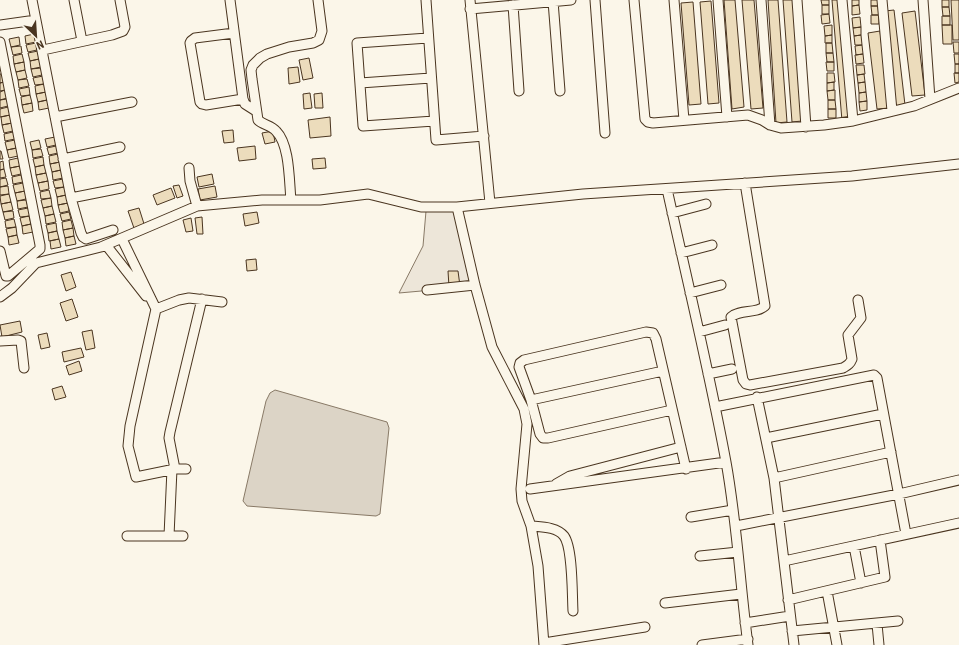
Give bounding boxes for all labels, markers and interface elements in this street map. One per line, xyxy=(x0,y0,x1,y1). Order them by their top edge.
north arrow xyxy=(16,16,56,56)
text: N xyxy=(34,37,46,52)

